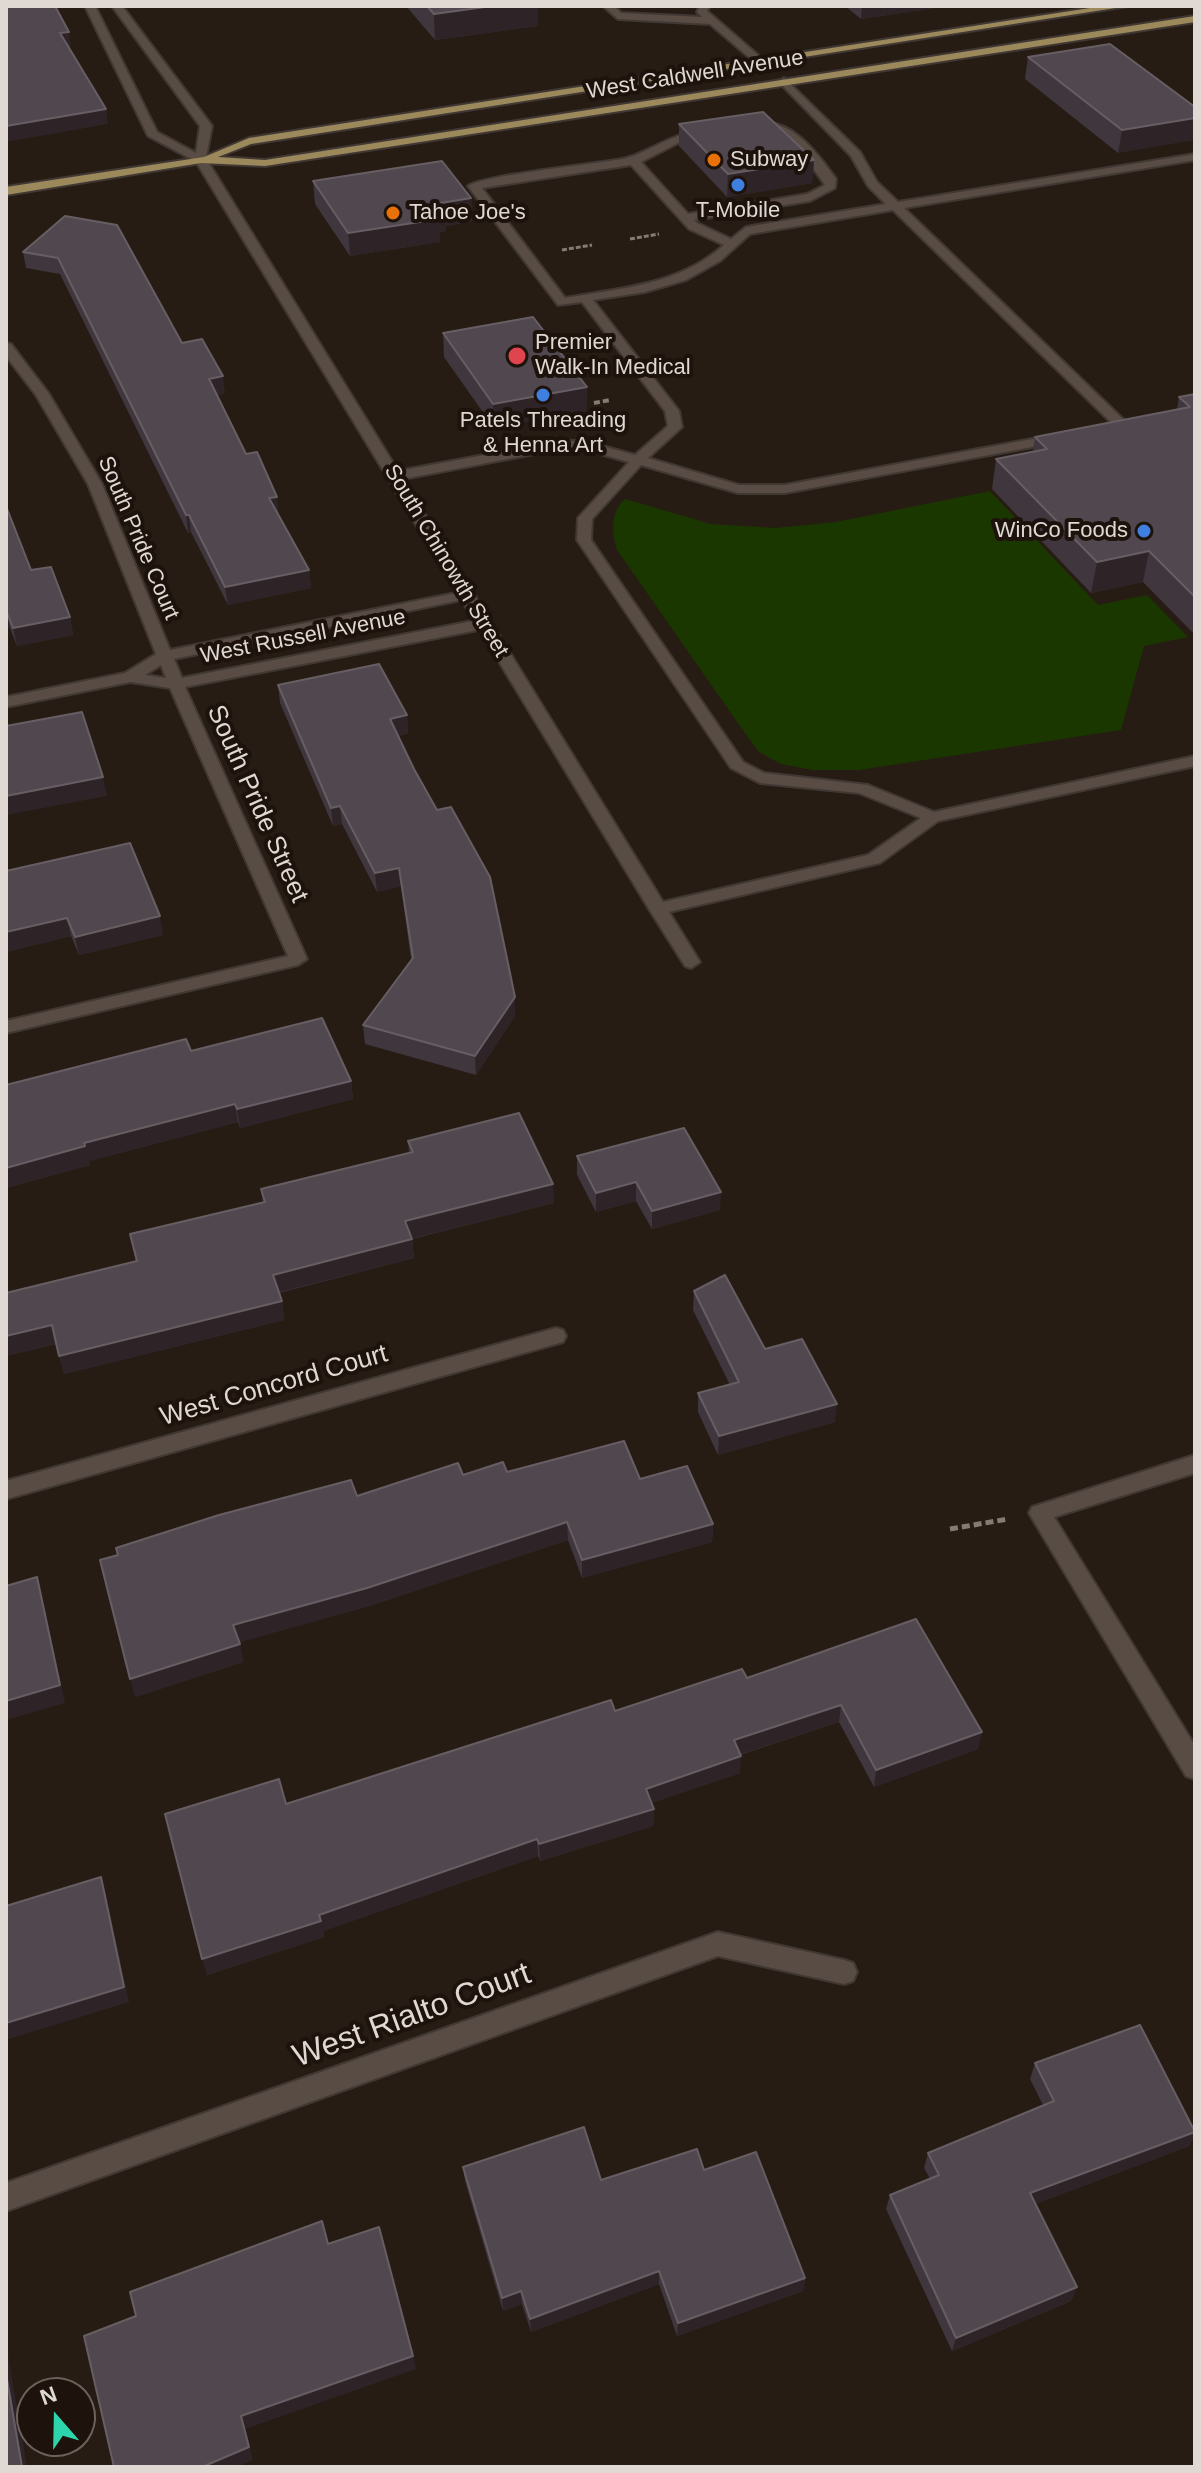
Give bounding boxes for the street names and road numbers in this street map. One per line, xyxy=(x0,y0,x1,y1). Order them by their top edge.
street label: West Caldwell Avenue xyxy=(585,45,805,105)
street label: South Pride Court xyxy=(92,452,184,624)
street label: South Chinowth Street xyxy=(378,460,514,662)
street label: West Russell Avenue xyxy=(198,604,408,670)
street label: South Pride Street xyxy=(200,701,314,907)
street label: West Concord Court xyxy=(157,1339,391,1433)
street label: West Rialto Court xyxy=(288,1955,536,2077)

